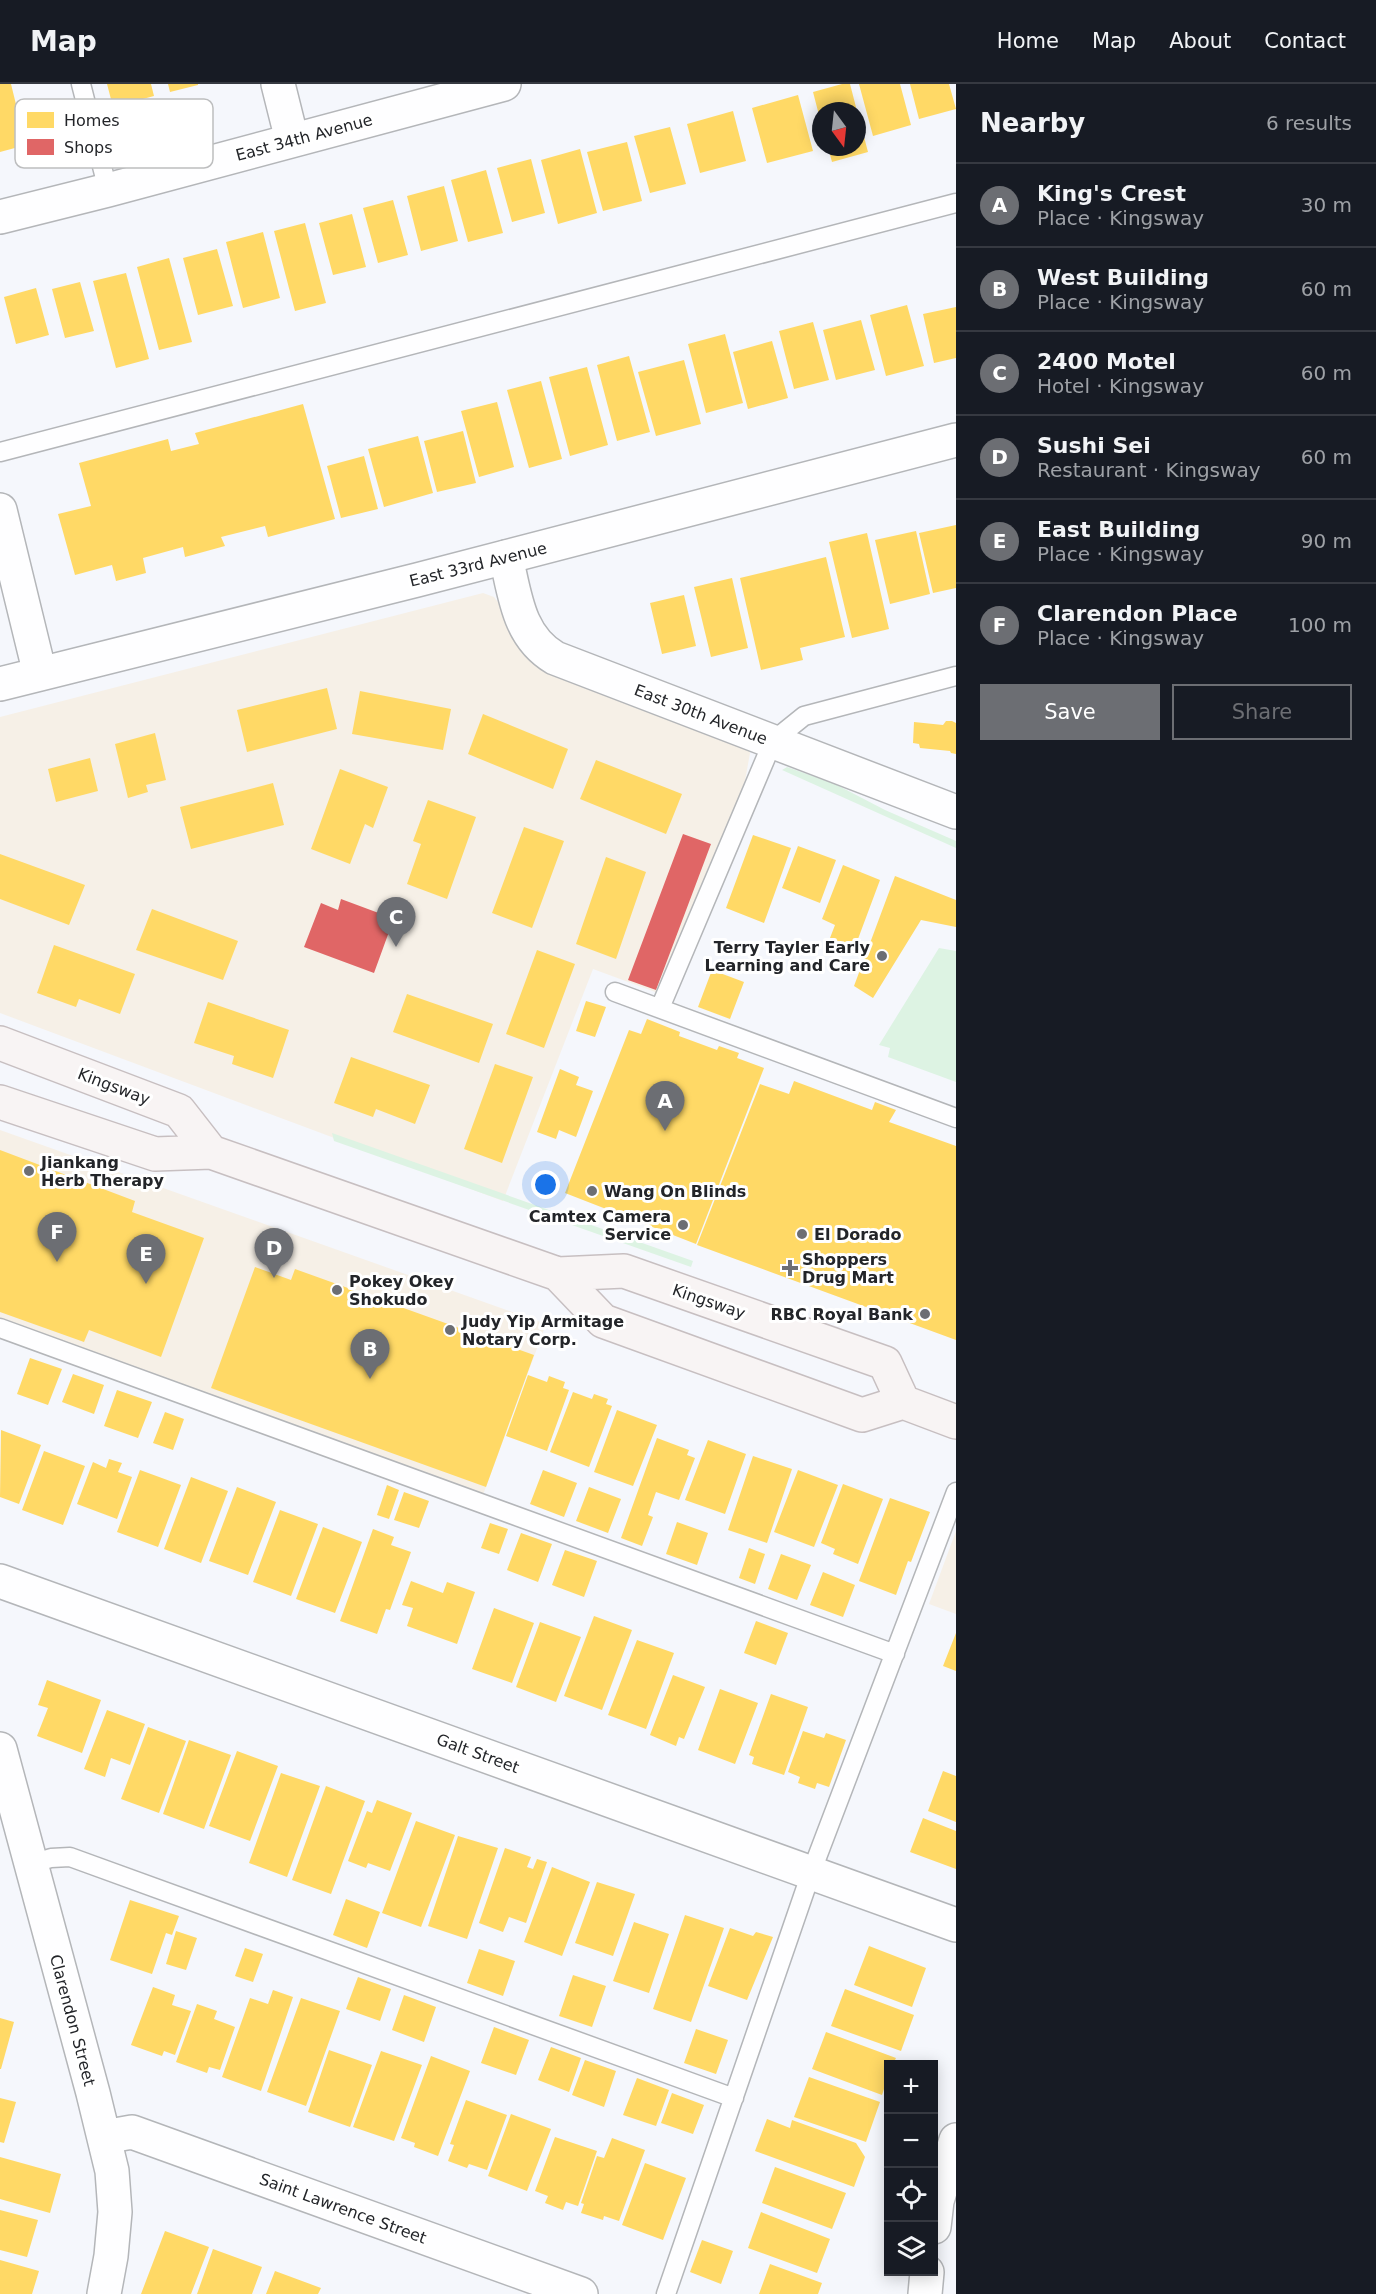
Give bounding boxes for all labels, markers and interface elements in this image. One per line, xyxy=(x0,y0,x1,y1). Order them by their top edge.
text: Map xyxy=(30,25,97,58)
text: Home xyxy=(997,29,1059,53)
text: Map xyxy=(1092,29,1136,53)
text: About xyxy=(1169,29,1231,53)
text: Contact xyxy=(1264,29,1346,53)
legend xyxy=(15,99,213,168)
north arrow xyxy=(812,102,866,156)
text: Nearby xyxy=(980,108,1085,138)
street label: East 34th Avenue xyxy=(234,110,375,165)
text: Homes xyxy=(64,111,120,130)
text: 6 results xyxy=(1266,111,1352,135)
text: Shops xyxy=(64,138,113,157)
text: King's Crest xyxy=(1037,181,1186,206)
text: A xyxy=(992,193,1007,217)
text: 30 m xyxy=(1301,193,1352,217)
text: Place · Kingsway xyxy=(1037,206,1204,230)
text: West Building xyxy=(1037,265,1209,290)
text: B xyxy=(992,277,1007,301)
text: 60 m xyxy=(1301,277,1352,301)
text: Place · Kingsway xyxy=(1037,290,1204,314)
text: 2400 Motel xyxy=(1037,349,1176,374)
text: C xyxy=(992,361,1007,385)
text: 60 m xyxy=(1301,361,1352,385)
text: Hotel · Kingsway xyxy=(1037,374,1204,398)
text: Sushi Sei xyxy=(1037,433,1151,458)
text: D xyxy=(991,445,1008,469)
text: 60 m xyxy=(1301,445,1352,469)
text: Restaurant · Kingsway xyxy=(1037,458,1260,482)
text: East Building xyxy=(1037,517,1200,542)
text: E xyxy=(993,529,1006,553)
text: 90 m xyxy=(1301,529,1352,553)
street label: East 33rd Avenue xyxy=(407,538,549,591)
text: Place · Kingsway xyxy=(1037,542,1204,566)
text: Clarendon Place xyxy=(1037,601,1238,626)
text: F xyxy=(993,613,1006,637)
text: 100 m xyxy=(1288,613,1352,637)
text: Place · Kingsway xyxy=(1037,626,1204,650)
street label: East 30th Avenue xyxy=(632,680,770,749)
button: Save xyxy=(980,684,1160,740)
button: Share xyxy=(1172,684,1352,740)
pin: C xyxy=(376,898,416,947)
place label: Terry Tayler Early Learning and Care xyxy=(704,938,871,975)
marker: Terry Tayler Early Learning and Care xyxy=(875,949,889,963)
street label: Kingsway xyxy=(75,1064,153,1109)
pin: A xyxy=(646,1082,684,1131)
place label: Jiankang Herb Therapy xyxy=(40,1153,164,1190)
marker: Jiankang Herb Therapy xyxy=(22,1164,36,1178)
your location xyxy=(531,1170,560,1199)
place label: Wang On Blinds xyxy=(604,1182,746,1201)
marker: Wang On Blinds xyxy=(585,1184,599,1198)
place label: Camtex Camera Service xyxy=(529,1207,671,1244)
pin: F xyxy=(38,1212,76,1262)
marker: Camtex Camera Service xyxy=(676,1218,690,1232)
place label: El Dorado xyxy=(814,1225,901,1244)
marker: El Dorado xyxy=(795,1227,809,1241)
pin: D xyxy=(254,1228,294,1278)
pin: E xyxy=(126,1234,166,1284)
place label: Shoppers Drug Mart xyxy=(802,1250,894,1287)
marker: Shoppers Drug Mart xyxy=(783,1261,797,1275)
place label: Pokey Okey Shokudo xyxy=(349,1272,454,1309)
street label: Kingsway xyxy=(670,1280,748,1323)
marker: Pokey Okey Shokudo xyxy=(330,1283,344,1297)
place label: RBC Royal Bank xyxy=(771,1305,913,1324)
marker: RBC Royal Bank xyxy=(918,1307,932,1321)
place label: Judy Yip Armitage Notary Corp. xyxy=(461,1312,624,1349)
marker: Judy Yip Armitage Notary Corp. xyxy=(443,1323,457,1337)
pin: B xyxy=(350,1330,389,1379)
street label: Galt Street xyxy=(434,1730,522,1777)
street label: Clarendon Street xyxy=(46,1952,99,2088)
map controls xyxy=(884,2060,938,2276)
button: + xyxy=(884,2060,938,2114)
button: − xyxy=(884,2114,938,2168)
button: locate xyxy=(884,2168,938,2222)
street label: Saint Lawrence Street xyxy=(257,2169,429,2248)
button: layers xyxy=(884,2222,938,2276)

